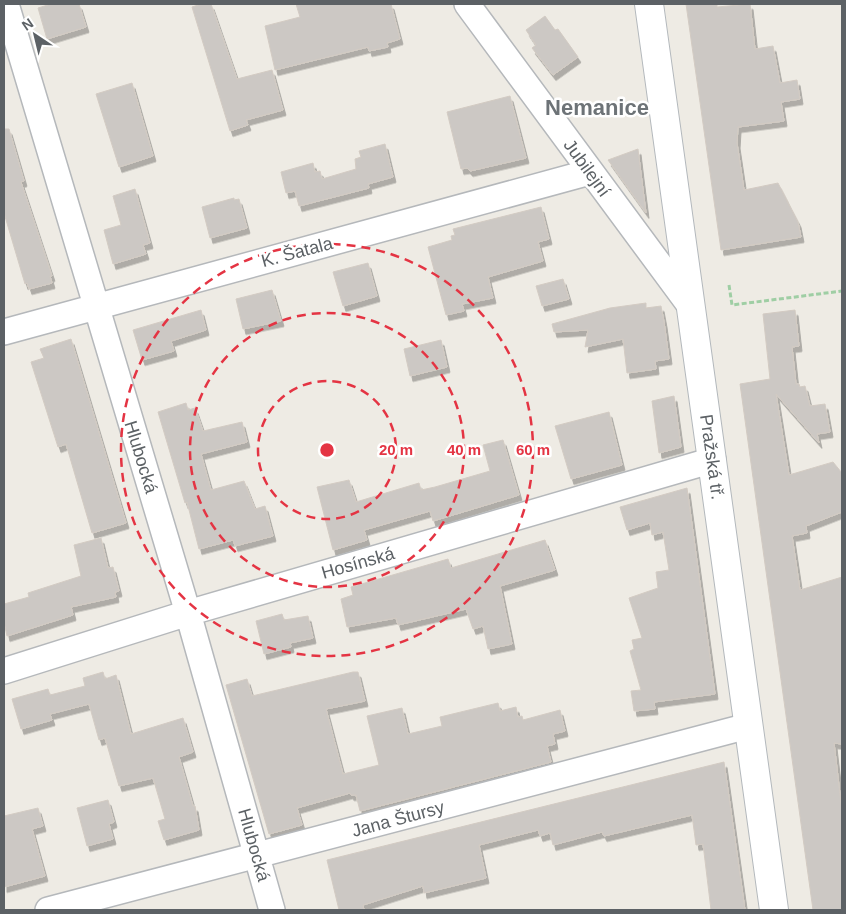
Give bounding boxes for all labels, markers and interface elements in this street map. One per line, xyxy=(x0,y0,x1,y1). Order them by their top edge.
north arrow xyxy=(10,10,60,60)
text: N xyxy=(19,15,36,34)
district label: Nemanice xyxy=(545,95,649,120)
street label: Jubilejní xyxy=(559,135,615,201)
street label: K. Šatala xyxy=(259,232,336,271)
street label: Pražská tř. xyxy=(696,413,728,501)
street label: Hlubocká xyxy=(120,418,162,497)
centre of rings xyxy=(318,441,336,459)
text: 20 m xyxy=(379,441,413,458)
text: 40 m xyxy=(447,441,481,458)
text: 60 m xyxy=(516,441,550,458)
street label: Hosínská xyxy=(319,543,398,583)
street label: Jana Štursy xyxy=(349,796,446,841)
street label: Hlubocká xyxy=(234,806,274,885)

